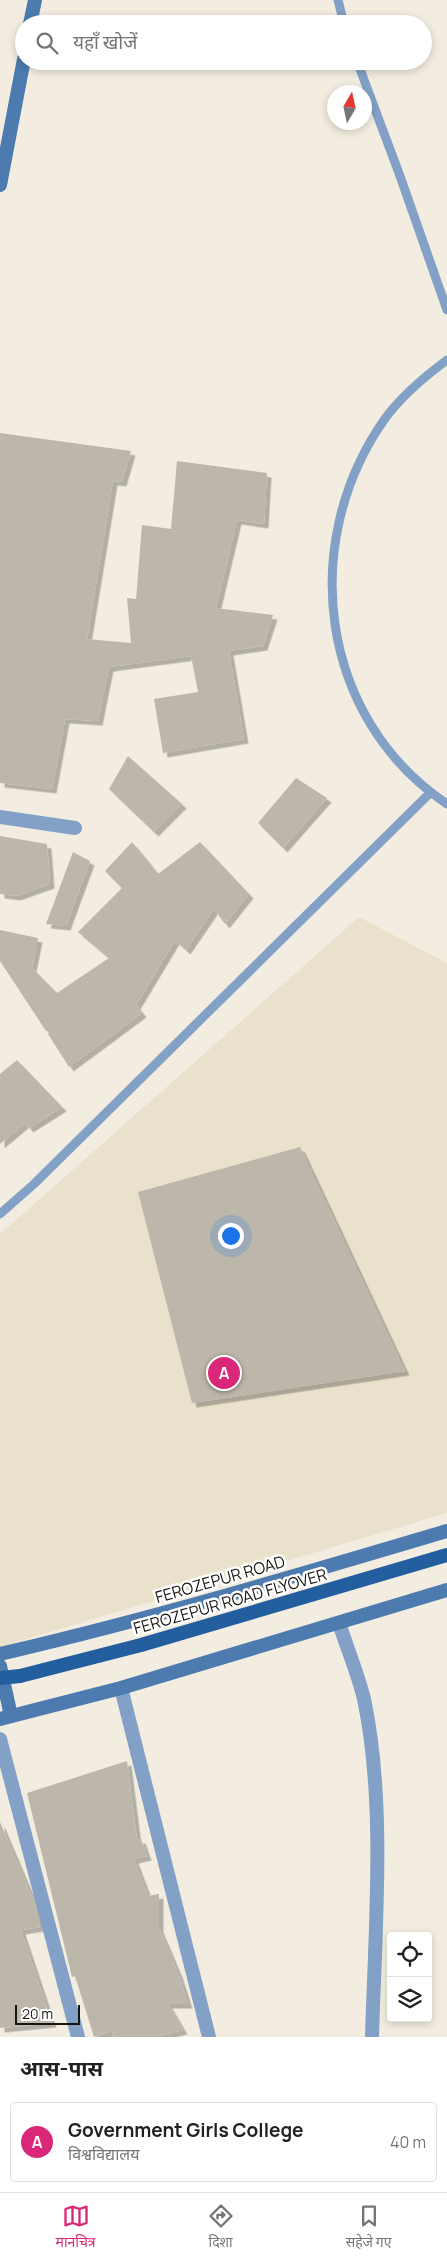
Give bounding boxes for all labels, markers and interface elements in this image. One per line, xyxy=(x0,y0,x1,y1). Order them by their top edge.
search box xyxy=(15,15,432,70)
icon: search xyxy=(33,29,61,57)
text: यहाँ खोजें xyxy=(73,29,137,55)
north arrow xyxy=(327,85,372,130)
your location xyxy=(218,1223,244,1249)
pin: A xyxy=(208,1354,240,1392)
street label: FEROZEPUR ROAD xyxy=(152,1550,288,1608)
street label: FEROZEPUR ROAD FLYOVER xyxy=(131,1563,329,1639)
map controls xyxy=(387,1932,432,2022)
button: locate xyxy=(387,1932,432,1977)
button: layers xyxy=(387,1977,432,2022)
scale bar xyxy=(15,2002,80,2025)
text: 20 m xyxy=(22,2004,53,2023)
text: आस-पास xyxy=(20,2054,103,2082)
text: Government Girls College xyxy=(68,2117,304,2143)
text: A xyxy=(32,2131,42,2153)
text: 40 m xyxy=(390,2131,426,2153)
text: विश्वविद्यालय xyxy=(68,2143,139,2165)
tab: मानचित्र xyxy=(56,2202,96,2253)
tab: दिशा xyxy=(207,2202,235,2253)
tab: सहेजे गए xyxy=(346,2202,391,2253)

